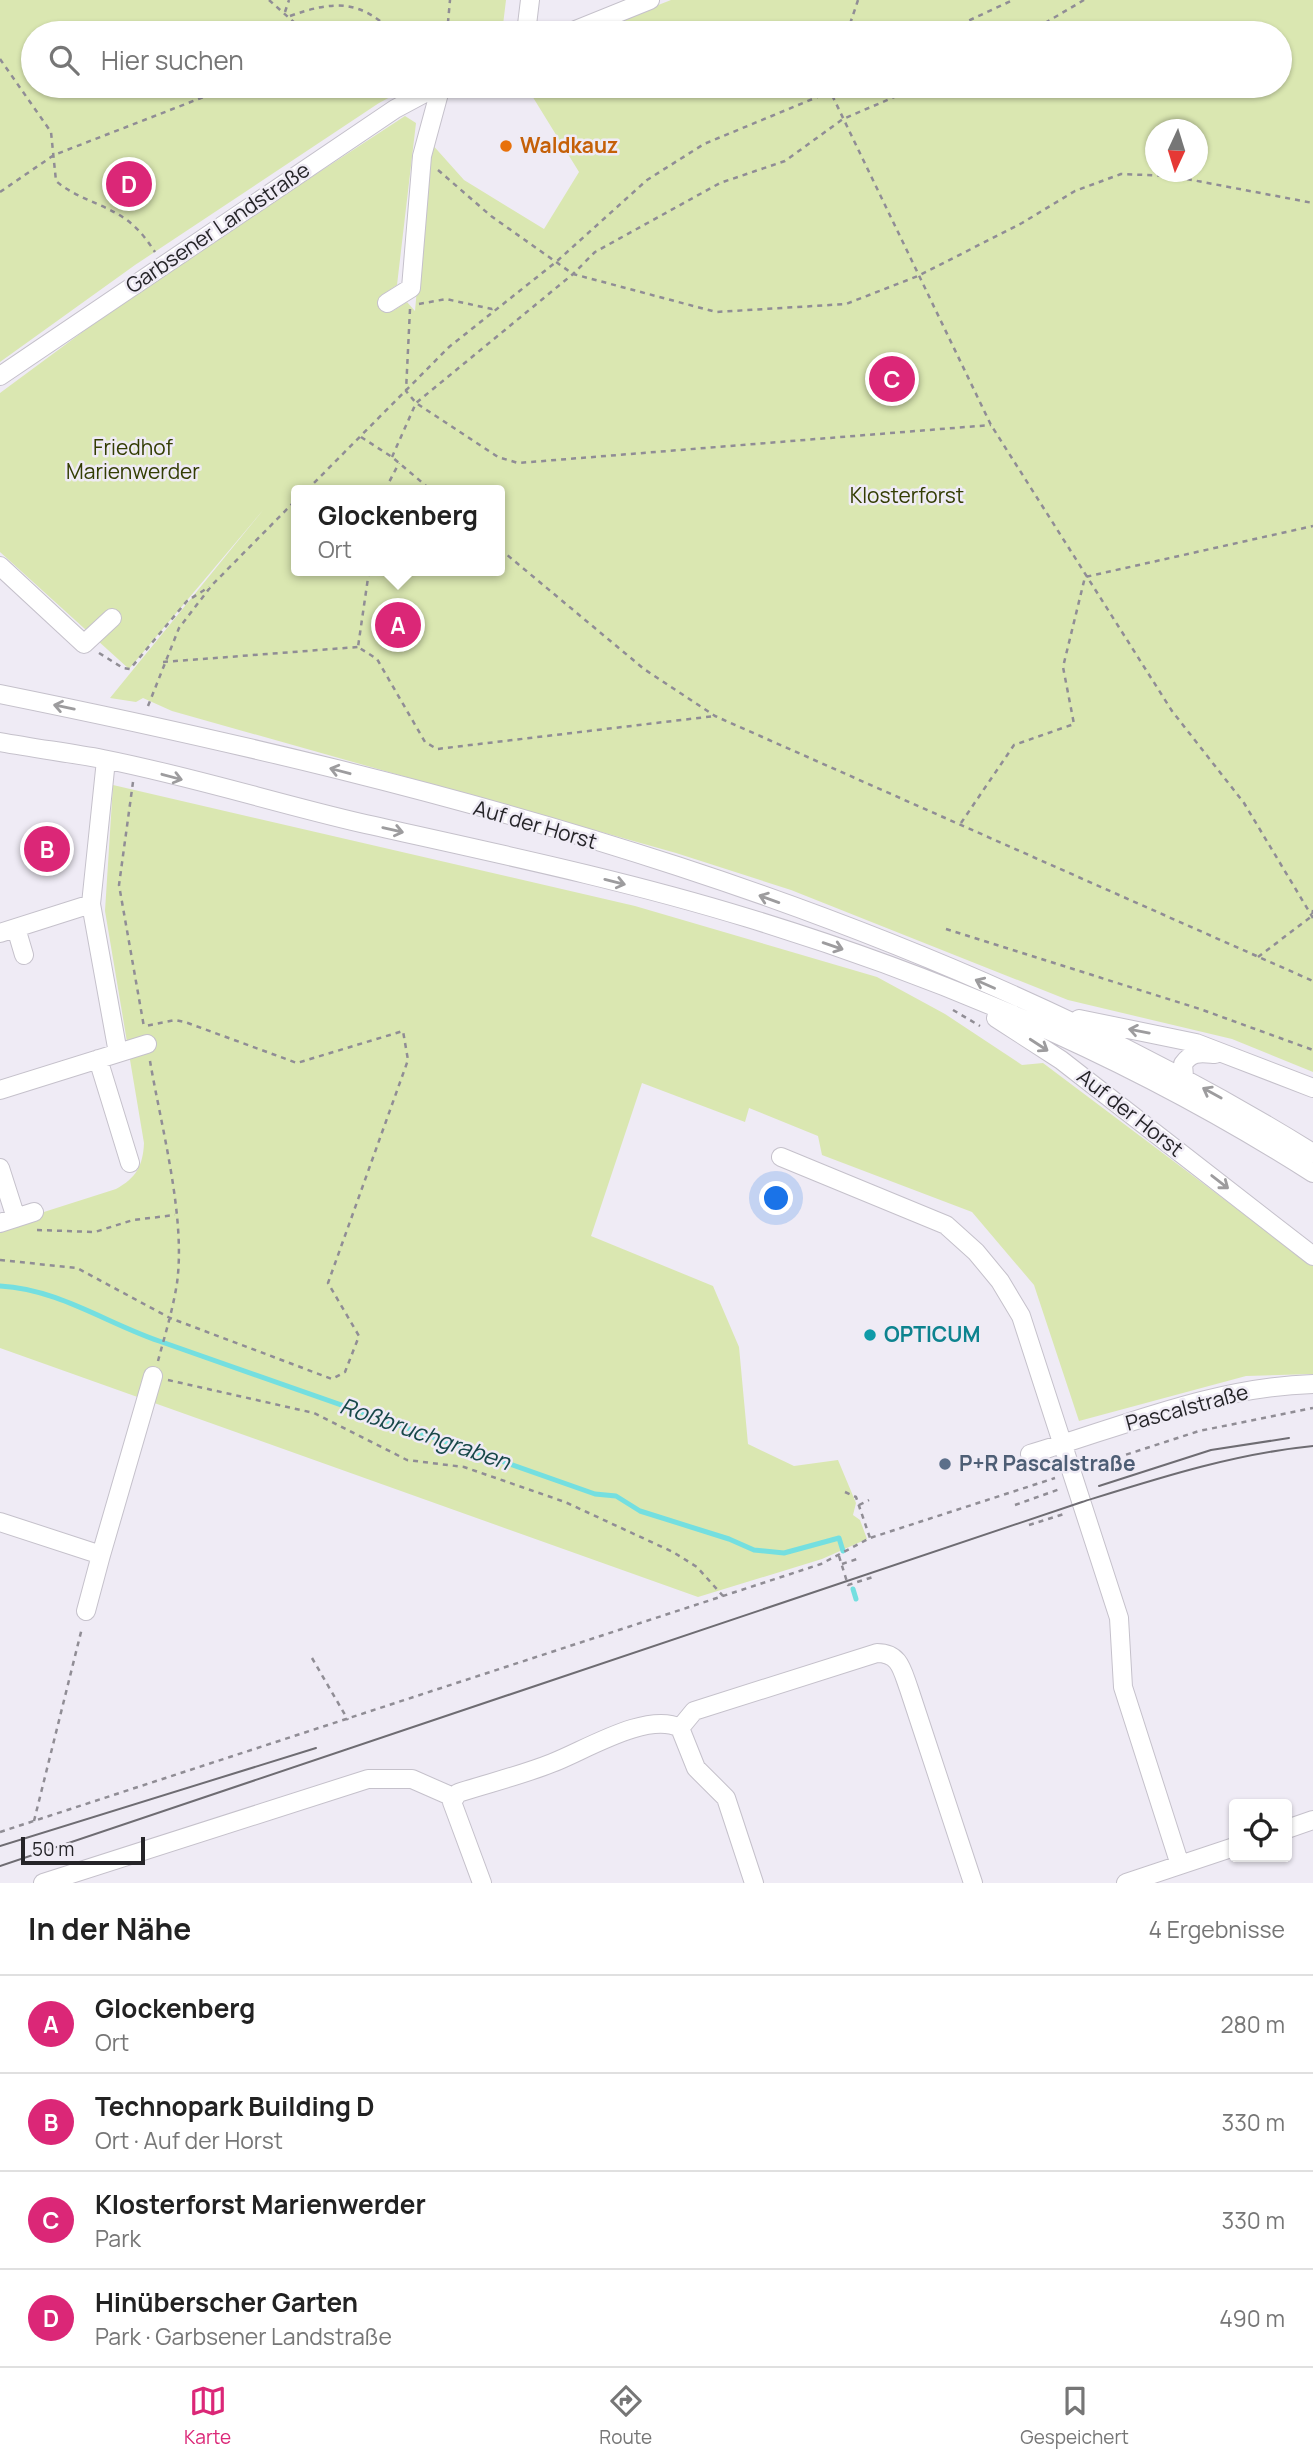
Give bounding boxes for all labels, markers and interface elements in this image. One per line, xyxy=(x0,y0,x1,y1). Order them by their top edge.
search box xyxy=(21,21,1292,98)
icon: search xyxy=(45,41,83,79)
text: Hier suchen xyxy=(101,42,244,78)
north arrow xyxy=(1145,119,1208,182)
place label: Waldkauz xyxy=(520,131,618,159)
marker: Waldkauz xyxy=(498,138,514,154)
street label: Garbsener Landstraße xyxy=(120,155,315,299)
pin: D xyxy=(106,158,152,210)
pin: C xyxy=(869,353,915,405)
park label: Friedhof Marienwerder xyxy=(66,433,200,485)
park label: Klosterforst xyxy=(850,481,964,509)
popup xyxy=(291,485,505,576)
text: Glockenberg xyxy=(318,497,478,533)
text: Ort xyxy=(318,533,352,565)
pin: A xyxy=(375,599,421,651)
one-way arrow xyxy=(53,700,76,714)
one-way arrow xyxy=(329,764,351,777)
one-way arrow xyxy=(160,771,183,784)
street label: Auf der Horst xyxy=(470,793,600,855)
pin: B xyxy=(24,823,70,875)
one-way arrow xyxy=(381,824,404,838)
one-way arrow xyxy=(603,876,626,889)
one-way arrow xyxy=(759,892,781,904)
one-way arrow xyxy=(822,941,844,953)
one-way arrow xyxy=(975,977,996,990)
one-way arrow xyxy=(1128,1024,1151,1038)
one-way arrow xyxy=(1029,1038,1048,1053)
street label: Auf der Horst xyxy=(1072,1062,1189,1162)
one-way arrow xyxy=(1202,1086,1223,1099)
one-way arrow xyxy=(1211,1175,1229,1190)
your location xyxy=(759,1181,793,1215)
place label: OPTICUM xyxy=(884,1320,980,1348)
marker: OPTICUM xyxy=(862,1327,878,1343)
street label: Pascalstraße xyxy=(1122,1377,1251,1437)
water label: Roßbruchgraben xyxy=(336,1389,516,1478)
place label: P+R Pascalstraße xyxy=(959,1449,1136,1477)
marker: P+R Pascalstraße xyxy=(937,1456,953,1472)
map controls xyxy=(1229,1799,1292,1862)
button: locate xyxy=(1229,1799,1292,1862)
scale bar xyxy=(21,1834,145,1866)
text: 50 m xyxy=(32,1836,74,1862)
text: In der Nähe xyxy=(28,1908,191,1949)
text: 4 Ergebnisse xyxy=(1149,1913,1285,1945)
text: Glockenberg xyxy=(95,1990,255,2026)
text: A xyxy=(43,2008,59,2040)
text: 280 m xyxy=(1220,2008,1285,2040)
text: Ort xyxy=(95,2026,129,2058)
text: Technopark Building D xyxy=(95,2088,375,2124)
text: B xyxy=(44,2106,58,2138)
text: 330 m xyxy=(1221,2106,1285,2138)
text: Ort · Auf der Horst xyxy=(95,2124,283,2156)
text: Klosterforst Marienwerder xyxy=(95,2186,426,2222)
text: C xyxy=(43,2204,60,2236)
text: 330 m xyxy=(1221,2204,1285,2236)
text: Park xyxy=(95,2222,141,2254)
text: Hinüberscher Garten xyxy=(95,2284,358,2320)
text: D xyxy=(43,2302,59,2334)
text: 490 m xyxy=(1219,2302,1285,2334)
text: Park · Garbsener Landstraße xyxy=(95,2320,392,2352)
tab: Karte xyxy=(184,2382,231,2450)
tab: Route xyxy=(599,2382,652,2450)
tab: Gespeichert xyxy=(1020,2382,1129,2450)

